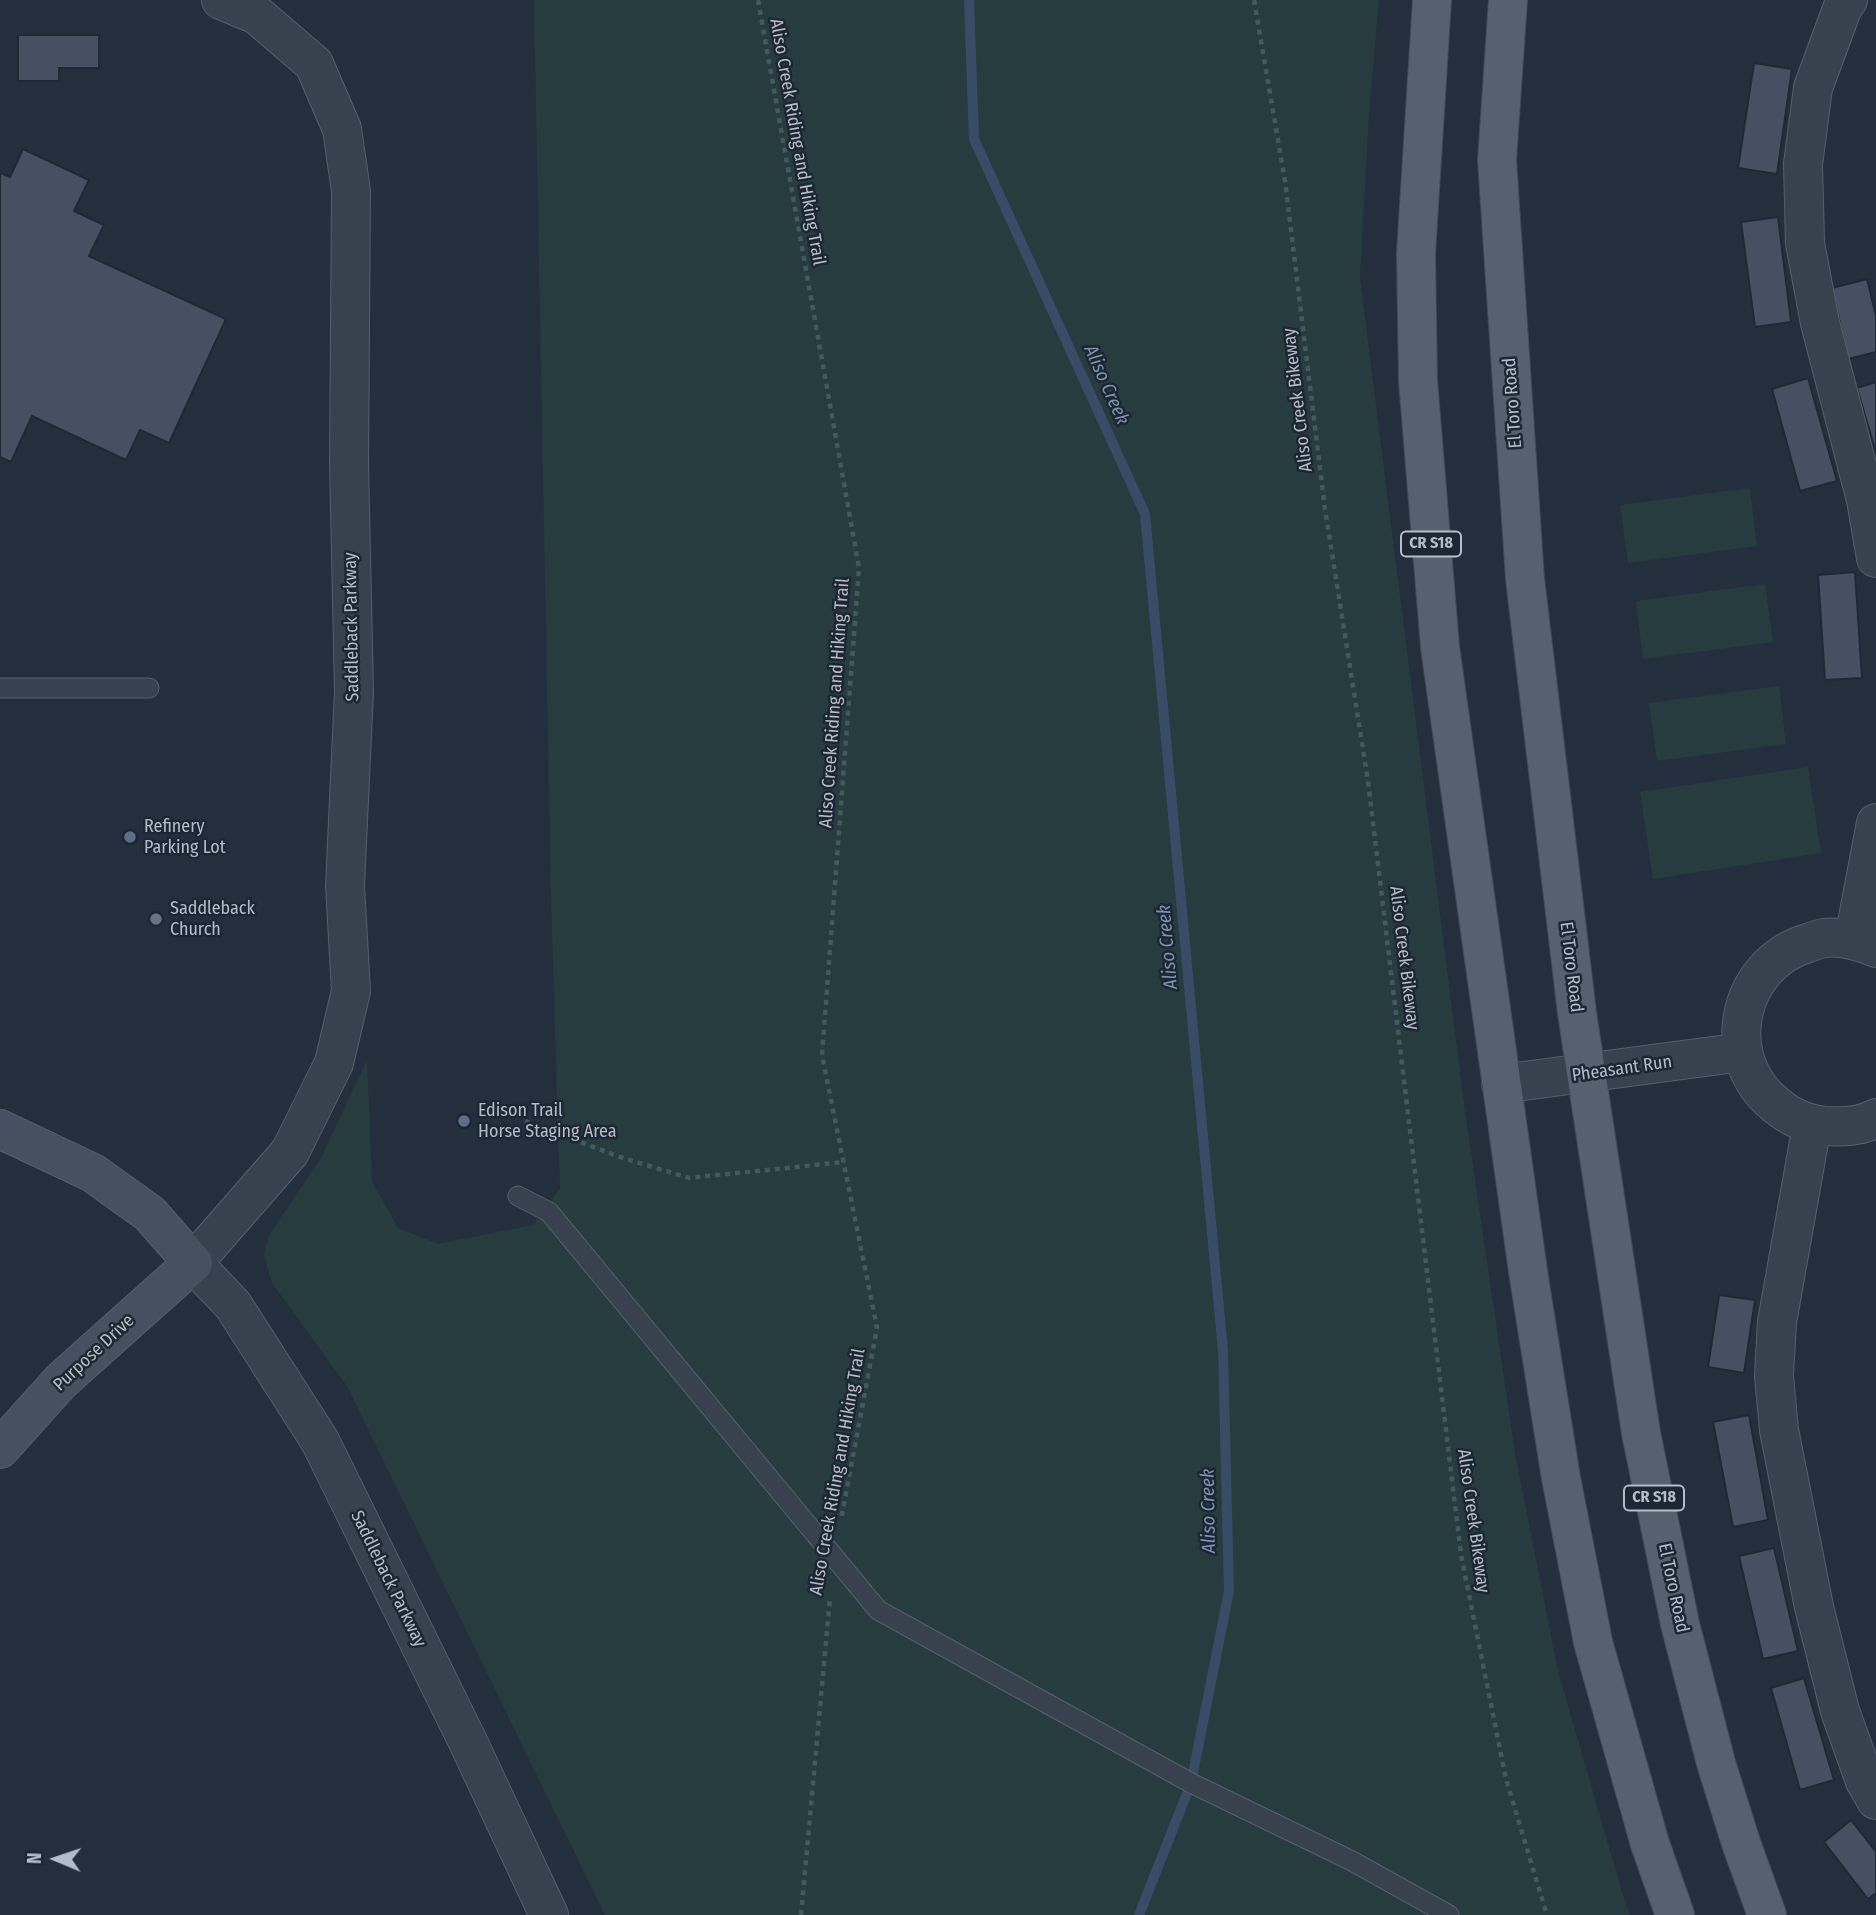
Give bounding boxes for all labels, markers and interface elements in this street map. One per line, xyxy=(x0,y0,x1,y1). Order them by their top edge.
street label: Aliso Creek Riding and Hiking Trail xyxy=(765,17,829,267)
street label: Aliso Creek Bikeway xyxy=(1278,327,1318,473)
water label: Aliso Creek xyxy=(1078,342,1134,428)
street label: El Toro Road xyxy=(1499,357,1527,449)
road number: CR S18 xyxy=(1401,531,1461,556)
street label: Saddleback Parkway xyxy=(340,552,364,702)
street label: Aliso Creek Riding and Hiking Trail xyxy=(815,577,855,829)
place label: Refinery Parking Lot xyxy=(144,816,226,858)
marker: Refinery Parking Lot xyxy=(122,829,138,845)
street label: Aliso Creek Bikeway xyxy=(1384,885,1424,1031)
place label: Saddleback Church xyxy=(170,898,255,940)
water label: Aliso Creek xyxy=(1153,904,1183,990)
marker: Saddleback Church xyxy=(148,911,164,927)
street label: El Toro Road xyxy=(1555,921,1587,1013)
street label: Pheasant Run xyxy=(1571,1051,1673,1087)
place label: Edison Trail Horse Staging Area xyxy=(478,1100,617,1142)
marker: Edison Trail Horse Staging Area xyxy=(456,1113,472,1129)
street label: Purpose Drive xyxy=(49,1310,139,1396)
street label: Aliso Creek Riding and Hiking Trail xyxy=(806,1347,870,1597)
street label: Aliso Creek Bikeway xyxy=(1452,1448,1494,1594)
water label: Aliso Creek xyxy=(1197,1468,1221,1554)
road number: CR S18 xyxy=(1624,1486,1684,1510)
street label: Saddleback Parkway xyxy=(346,1507,430,1651)
street label: El Toro Road xyxy=(1653,1541,1693,1635)
north arrow xyxy=(21,1824,91,1894)
text: N xyxy=(23,1852,46,1864)

